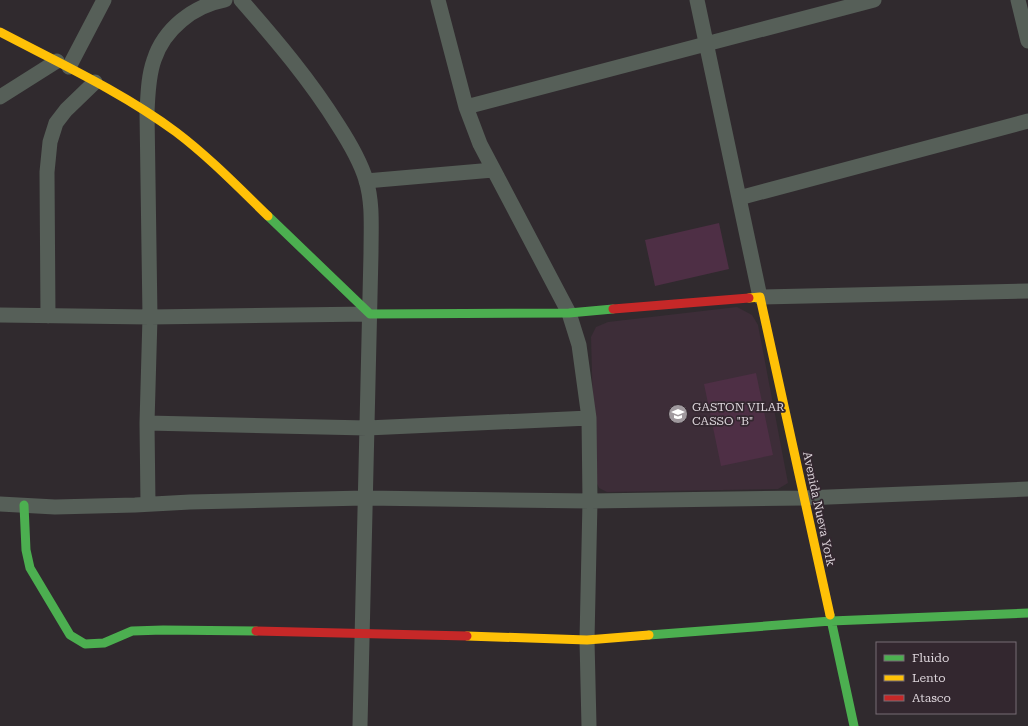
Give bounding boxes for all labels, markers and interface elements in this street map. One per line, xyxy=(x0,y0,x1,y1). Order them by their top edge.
place label: GASTON VILAR CASSO "B" xyxy=(692,400,785,428)
school or university icon: GASTON VILAR CASSO "B" xyxy=(667,403,689,425)
street label: Avenida Nueva York xyxy=(800,450,838,568)
legend xyxy=(876,642,1016,714)
text: Fluido xyxy=(912,651,949,665)
text: Lento xyxy=(912,671,946,685)
text: Atasco xyxy=(912,691,951,705)

